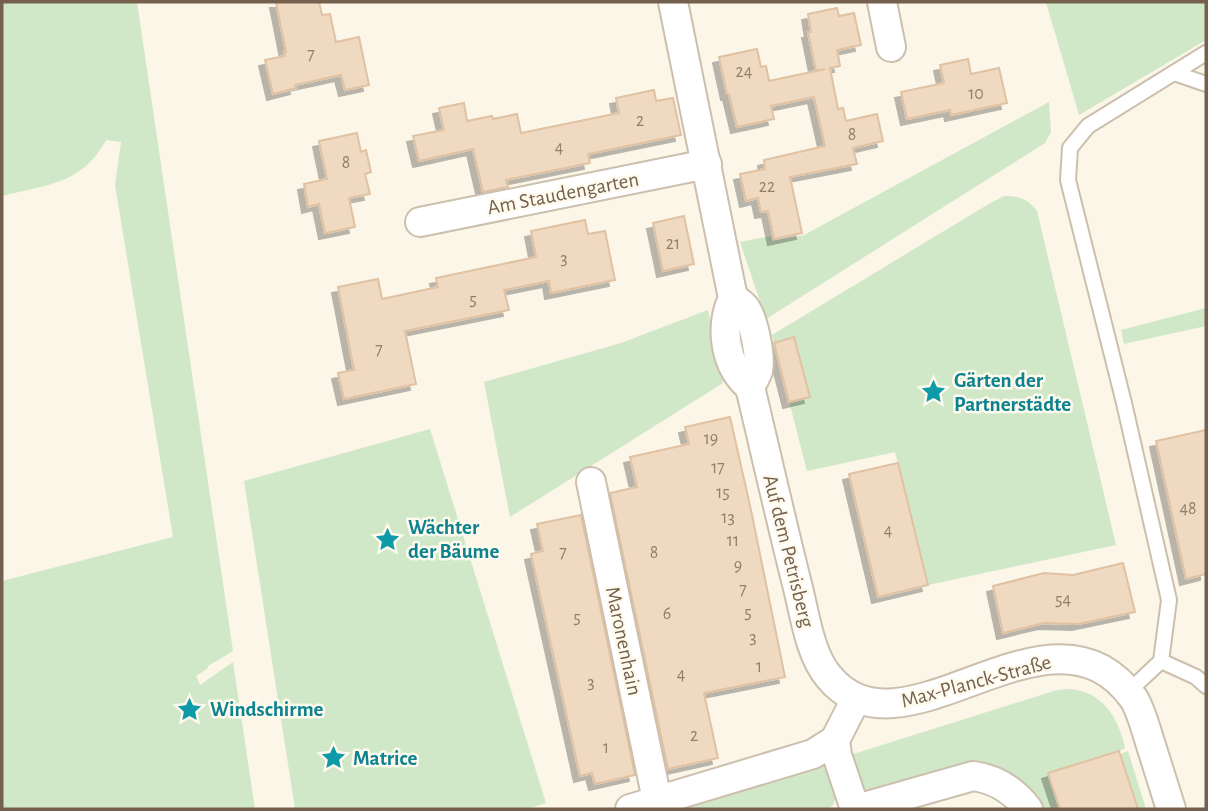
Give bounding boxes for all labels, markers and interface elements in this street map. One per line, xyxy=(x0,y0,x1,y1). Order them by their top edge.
house number: 7 xyxy=(307,46,315,64)
house number: 24 xyxy=(736,63,753,81)
house number: 10 xyxy=(968,85,984,103)
house number: 2 xyxy=(636,112,644,130)
house number: 8 xyxy=(848,126,856,144)
house number: 4 xyxy=(555,139,564,157)
house number: 8 xyxy=(342,154,350,172)
street label: Am Staudengarten xyxy=(486,169,641,218)
house number: 22 xyxy=(759,178,775,196)
house number: 21 xyxy=(666,235,680,253)
house number: 3 xyxy=(560,250,568,268)
house number: 5 xyxy=(469,291,477,309)
house number: 7 xyxy=(375,341,383,359)
place label: Gärten der Partnerstädte xyxy=(954,370,1071,415)
place icon: Gärten der Partnerstädte xyxy=(920,378,948,406)
house number: 19 xyxy=(704,430,718,448)
house number: 17 xyxy=(711,459,725,477)
street label: Auf dem Petrisberg xyxy=(759,473,818,630)
house number: 15 xyxy=(716,484,730,502)
house number: 48 xyxy=(1179,500,1197,518)
house number: 13 xyxy=(721,509,735,527)
place label: Wächter der Bäume xyxy=(408,517,499,562)
house number: 4 xyxy=(884,522,893,540)
place icon: Wächter der Bäume xyxy=(374,525,402,553)
house number: 11 xyxy=(727,532,739,550)
house number: 7 xyxy=(559,544,567,562)
house number: 8 xyxy=(650,544,658,562)
house number: 9 xyxy=(734,557,742,575)
house number: 7 xyxy=(739,581,747,599)
street label: Maronenhain xyxy=(602,585,645,697)
house number: 54 xyxy=(1055,591,1071,609)
house number: 5 xyxy=(744,604,752,622)
house number: 6 xyxy=(663,605,671,623)
house number: 5 xyxy=(573,609,581,627)
house number: 3 xyxy=(749,629,757,647)
street label: Max-Planck-Straße xyxy=(899,651,1053,712)
house number: 1 xyxy=(756,658,762,676)
house number: 4 xyxy=(677,666,686,684)
house number: 3 xyxy=(587,674,595,692)
place icon: Windschirme xyxy=(176,695,204,723)
place label: Windschirme xyxy=(210,699,324,720)
house number: 2 xyxy=(690,727,698,745)
house number: 1 xyxy=(603,739,609,757)
place icon: Matrice xyxy=(319,744,347,772)
place label: Matrice xyxy=(353,748,418,769)

